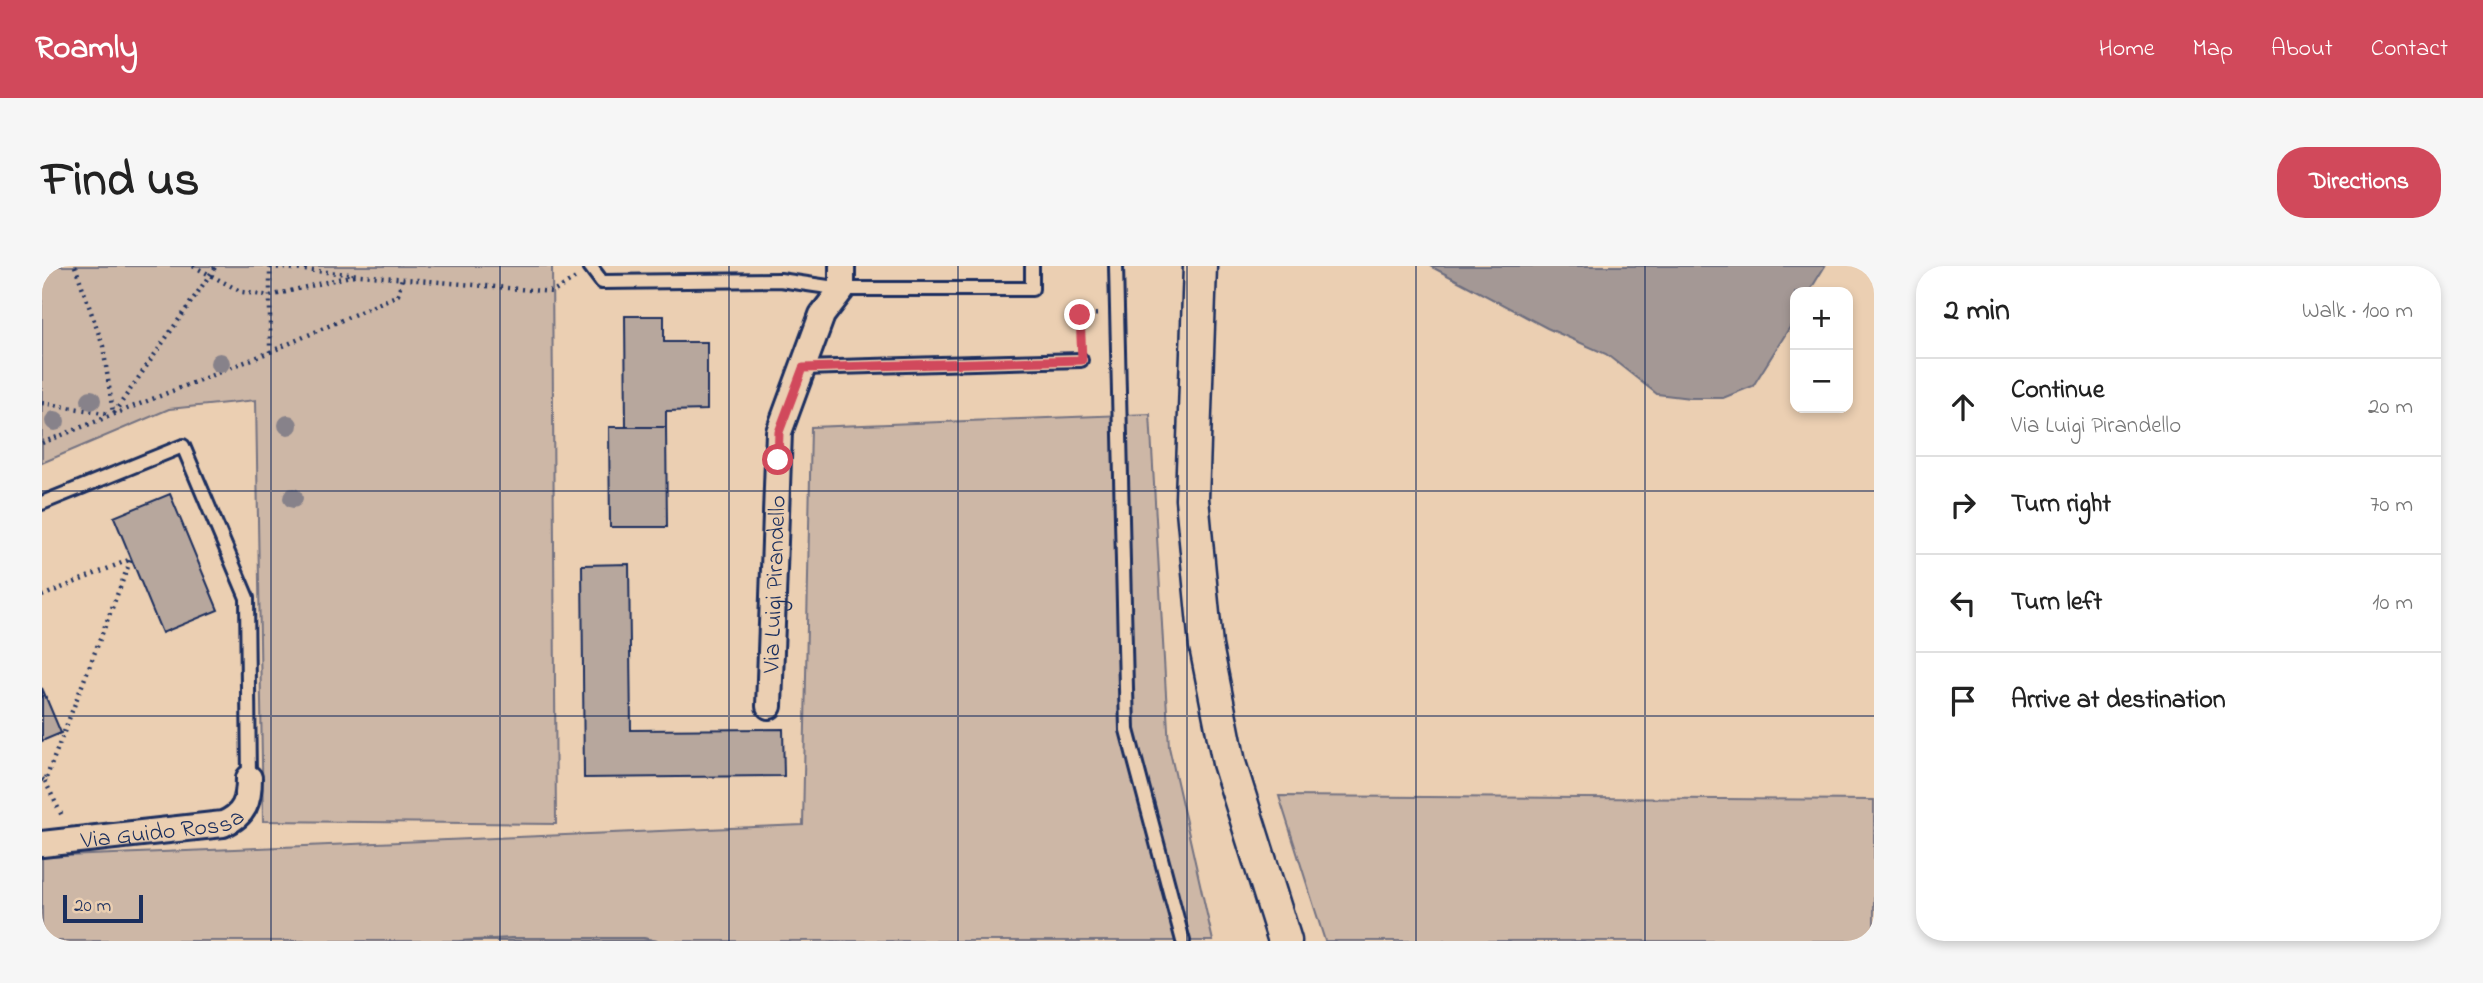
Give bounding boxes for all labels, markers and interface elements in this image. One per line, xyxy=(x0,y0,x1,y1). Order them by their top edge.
text: Roamly xyxy=(35,25,138,73)
text: Home xyxy=(2099,32,2155,67)
text: Map xyxy=(2193,32,2233,67)
text: About xyxy=(2271,32,2333,67)
text: Contact xyxy=(2371,32,2448,67)
text: Find us xyxy=(42,146,199,218)
button: Directions xyxy=(2277,147,2441,218)
map controls xyxy=(1790,287,1853,413)
button: + xyxy=(1790,287,1853,350)
text: 2 min xyxy=(1944,290,2010,334)
text: Walk · 100 m xyxy=(2302,295,2413,328)
route end xyxy=(1064,299,1095,330)
button: − xyxy=(1790,350,1853,413)
text: Continue xyxy=(2011,372,2104,410)
icon: ahead xyxy=(1944,388,1982,426)
text: 20 m xyxy=(2368,391,2413,424)
text: Via Luigi Pirandello xyxy=(2011,410,2181,443)
route start xyxy=(762,444,793,475)
icon: right xyxy=(1944,486,1982,524)
text: Turn right xyxy=(2011,486,2111,524)
text: 70 m xyxy=(2370,489,2413,522)
street label: Via Luigi Pirandello xyxy=(755,495,797,675)
icon: left xyxy=(1944,584,1982,622)
text: Turn left xyxy=(2011,584,2102,622)
text: 10 m xyxy=(2372,587,2413,620)
icon: arrive xyxy=(1944,682,1982,720)
text: Arrive at destination xyxy=(2011,682,2226,720)
street label: Via Guido Rossa xyxy=(78,801,253,860)
scale bar xyxy=(63,892,144,924)
text: 20 m xyxy=(74,893,111,920)

